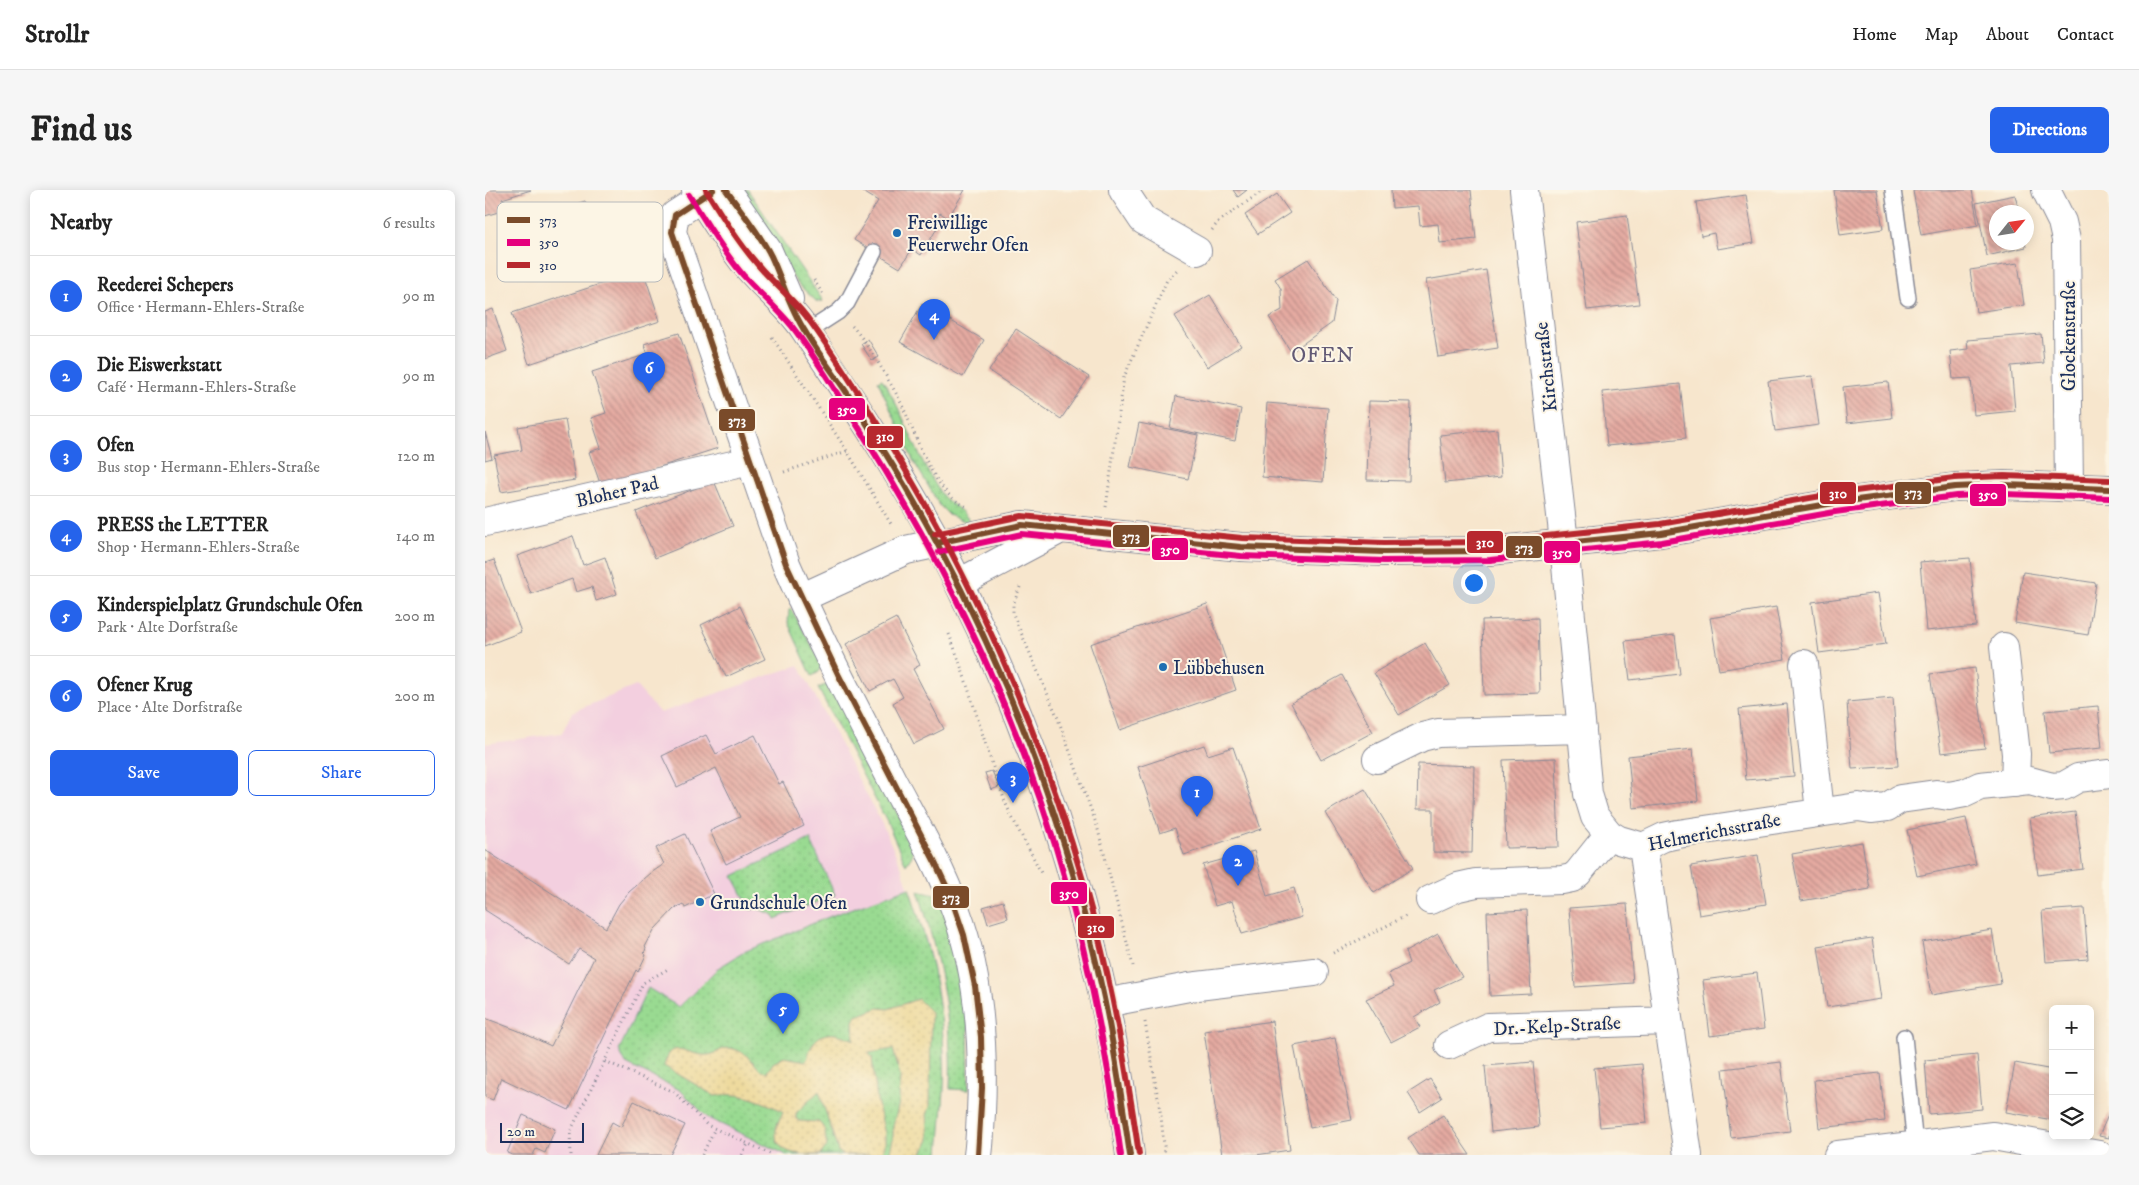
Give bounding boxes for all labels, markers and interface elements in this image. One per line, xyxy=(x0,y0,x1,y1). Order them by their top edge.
text: Strollr xyxy=(25,20,89,50)
text: Home xyxy=(1852,24,1897,46)
text: Map xyxy=(1925,24,1958,46)
text: About xyxy=(1986,24,2029,46)
text: Contact xyxy=(2057,24,2114,46)
button: Directions xyxy=(1990,107,2109,153)
text: Find us xyxy=(30,108,132,152)
legend xyxy=(497,202,663,282)
north arrow xyxy=(1989,205,2034,250)
text: Nearby xyxy=(50,210,112,236)
text: 373 xyxy=(539,212,557,230)
place label: Freiwillige Feuerwehr Ofen xyxy=(907,212,1029,257)
text: 6 results xyxy=(382,213,435,233)
marker: Freiwillige Feuerwehr Ofen xyxy=(891,227,903,239)
text: 350 xyxy=(539,234,559,252)
text: 310 xyxy=(539,257,557,275)
text: Reederei Schepers xyxy=(97,274,233,297)
street label: Glockenstraße xyxy=(2058,281,2081,391)
text: 1 xyxy=(63,286,69,306)
text: 90 m xyxy=(403,286,435,306)
text: Office · Hermann-Ehlers-Straße xyxy=(97,297,304,317)
pin: 4 xyxy=(918,299,950,340)
street label: Kirchstraße xyxy=(1530,321,1563,413)
district label: OFEN xyxy=(1291,343,1355,369)
pin: 6 xyxy=(633,352,665,393)
text: Die Eiswerkstatt xyxy=(97,354,222,377)
text: 2 xyxy=(62,366,70,386)
text: 90 m xyxy=(403,366,435,386)
text: Café · Hermann-Ehlers-Straße xyxy=(97,377,296,397)
line badge: 350 xyxy=(828,397,866,421)
text: 350 xyxy=(837,401,857,419)
line badge: 373 xyxy=(718,408,756,432)
text: 373 xyxy=(728,412,746,430)
line badge: 310 xyxy=(866,425,904,449)
text: 310 xyxy=(876,428,894,446)
text: Ofen xyxy=(97,434,134,457)
text: 3 xyxy=(63,446,69,466)
text: 120 m xyxy=(397,446,435,466)
text: Bus stop · Hermann-Ehlers-Straße xyxy=(97,457,320,477)
street label: Bloher Pad xyxy=(574,472,661,513)
line badge: 310 xyxy=(1819,481,1857,505)
line badge: 373 xyxy=(1894,481,1932,505)
line badge: 350 xyxy=(1969,483,2007,507)
text: 373 xyxy=(1904,484,1922,502)
text: 310 xyxy=(1829,485,1847,503)
text: 350 xyxy=(1978,486,1998,504)
text: PRESS the LETTER xyxy=(97,514,268,537)
line badge: 373 xyxy=(1112,524,1150,548)
text: 4 xyxy=(61,526,71,546)
text: 140 m xyxy=(396,526,435,546)
text: 373 xyxy=(1122,528,1140,546)
line badge: 310 xyxy=(1466,530,1504,554)
text: 310 xyxy=(1476,534,1494,552)
line badge: 373 xyxy=(1505,535,1543,559)
text: Shop · Hermann-Ehlers-Straße xyxy=(97,537,300,557)
line badge: 350 xyxy=(1151,537,1189,561)
text: 373 xyxy=(1515,539,1533,557)
line badge: 350 xyxy=(1543,540,1581,564)
text: 350 xyxy=(1160,541,1180,559)
text: 350 xyxy=(1552,544,1572,562)
your location xyxy=(1461,570,1487,596)
text: Kinderspielplatz Grundschule Ofen xyxy=(97,594,363,617)
text: 5 xyxy=(62,606,70,626)
text: 200 m xyxy=(394,606,435,626)
text: Park · Alte Dorfstraße xyxy=(97,617,238,637)
place label: Lübbehusen xyxy=(1173,657,1265,680)
marker: Lübbehusen xyxy=(1157,661,1169,673)
text: Ofener Krug xyxy=(97,674,192,697)
text: 6 xyxy=(62,686,70,706)
text: 200 m xyxy=(394,686,435,706)
text: Place · Alte Dorfstraße xyxy=(97,697,242,717)
button: Save xyxy=(50,750,238,796)
button: Share xyxy=(248,750,435,796)
pin: 3 xyxy=(997,762,1029,803)
pin: 1 xyxy=(1181,776,1213,817)
street label: Helmerichsstraße xyxy=(1646,808,1783,857)
pin: 2 xyxy=(1222,845,1254,886)
line badge: 350 xyxy=(1050,881,1088,905)
line badge: 373 xyxy=(932,885,970,909)
text: 350 xyxy=(1059,885,1079,903)
text: 373 xyxy=(942,889,960,907)
place label: Grundschule Ofen xyxy=(710,892,847,915)
marker: Grundschule Ofen xyxy=(694,896,706,908)
line badge: 310 xyxy=(1077,915,1115,939)
text: 310 xyxy=(1087,919,1105,937)
pin: 5 xyxy=(767,993,799,1034)
map controls xyxy=(2049,1005,2094,1140)
button: + xyxy=(2049,1005,2094,1050)
street label: Dr.-Kelp-Straße xyxy=(1493,1012,1622,1041)
button: − xyxy=(2049,1050,2094,1095)
button: layers xyxy=(2049,1095,2094,1140)
scale bar xyxy=(500,1120,584,1143)
text: 20 m xyxy=(507,1123,535,1141)

